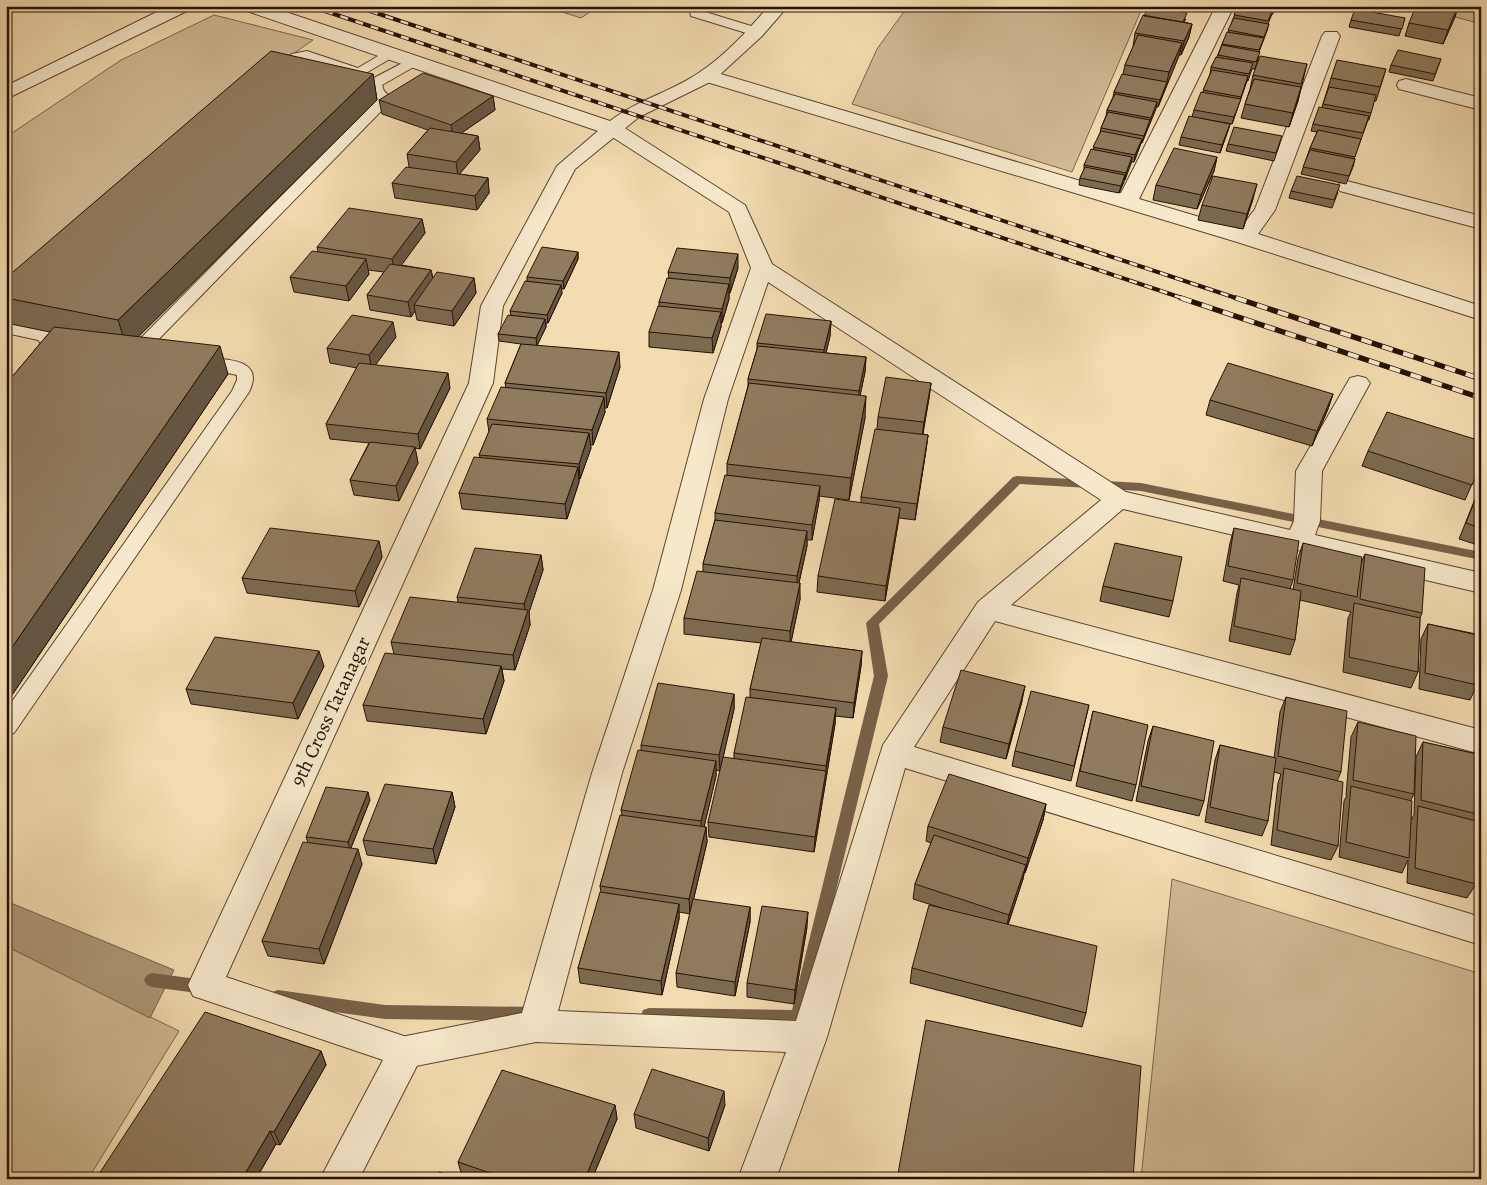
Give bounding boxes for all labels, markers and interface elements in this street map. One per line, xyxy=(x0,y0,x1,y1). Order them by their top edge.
street label: 9th Cross Tatanagar xyxy=(284,632,377,790)

